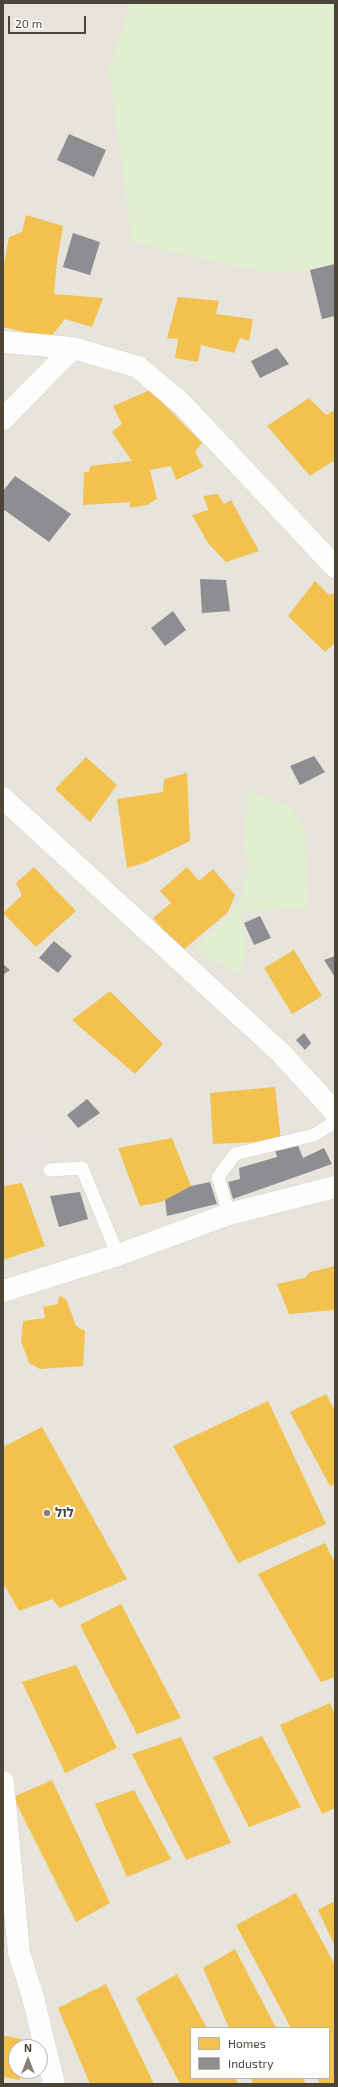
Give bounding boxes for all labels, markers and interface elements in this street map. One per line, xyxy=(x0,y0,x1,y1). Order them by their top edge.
scale bar xyxy=(10,8,88,34)
text: 20 m xyxy=(15,16,42,30)
place label: לול xyxy=(55,1505,74,1521)
marker: לול xyxy=(42,1508,52,1518)
legend xyxy=(190,2027,330,2079)
text: Homes xyxy=(228,2036,266,2050)
north arrow xyxy=(8,2039,48,2079)
text: N xyxy=(24,2041,32,2054)
text: Industry xyxy=(228,2056,274,2070)

